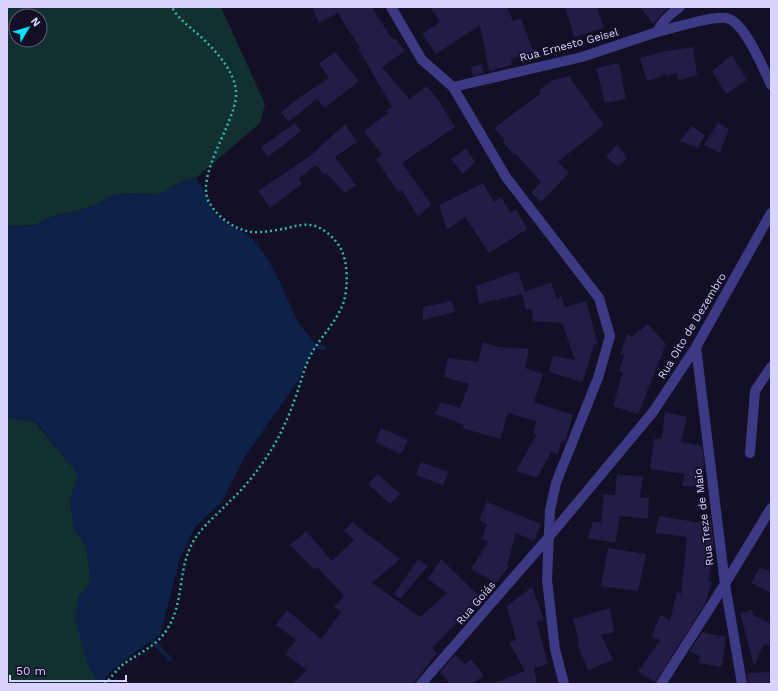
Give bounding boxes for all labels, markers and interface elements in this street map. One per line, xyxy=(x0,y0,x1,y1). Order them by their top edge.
north arrow xyxy=(8,8,48,48)
text: N xyxy=(28,15,43,29)
street label: Rua Ernesto Geisel xyxy=(518,25,620,64)
street label: Rua Oito de Dezembro xyxy=(655,271,729,381)
street label: Rua Treze de Maio xyxy=(692,468,716,566)
street label: Rua Goiás xyxy=(454,579,498,627)
scale bar xyxy=(10,657,126,683)
text: 50 m xyxy=(16,664,46,678)

